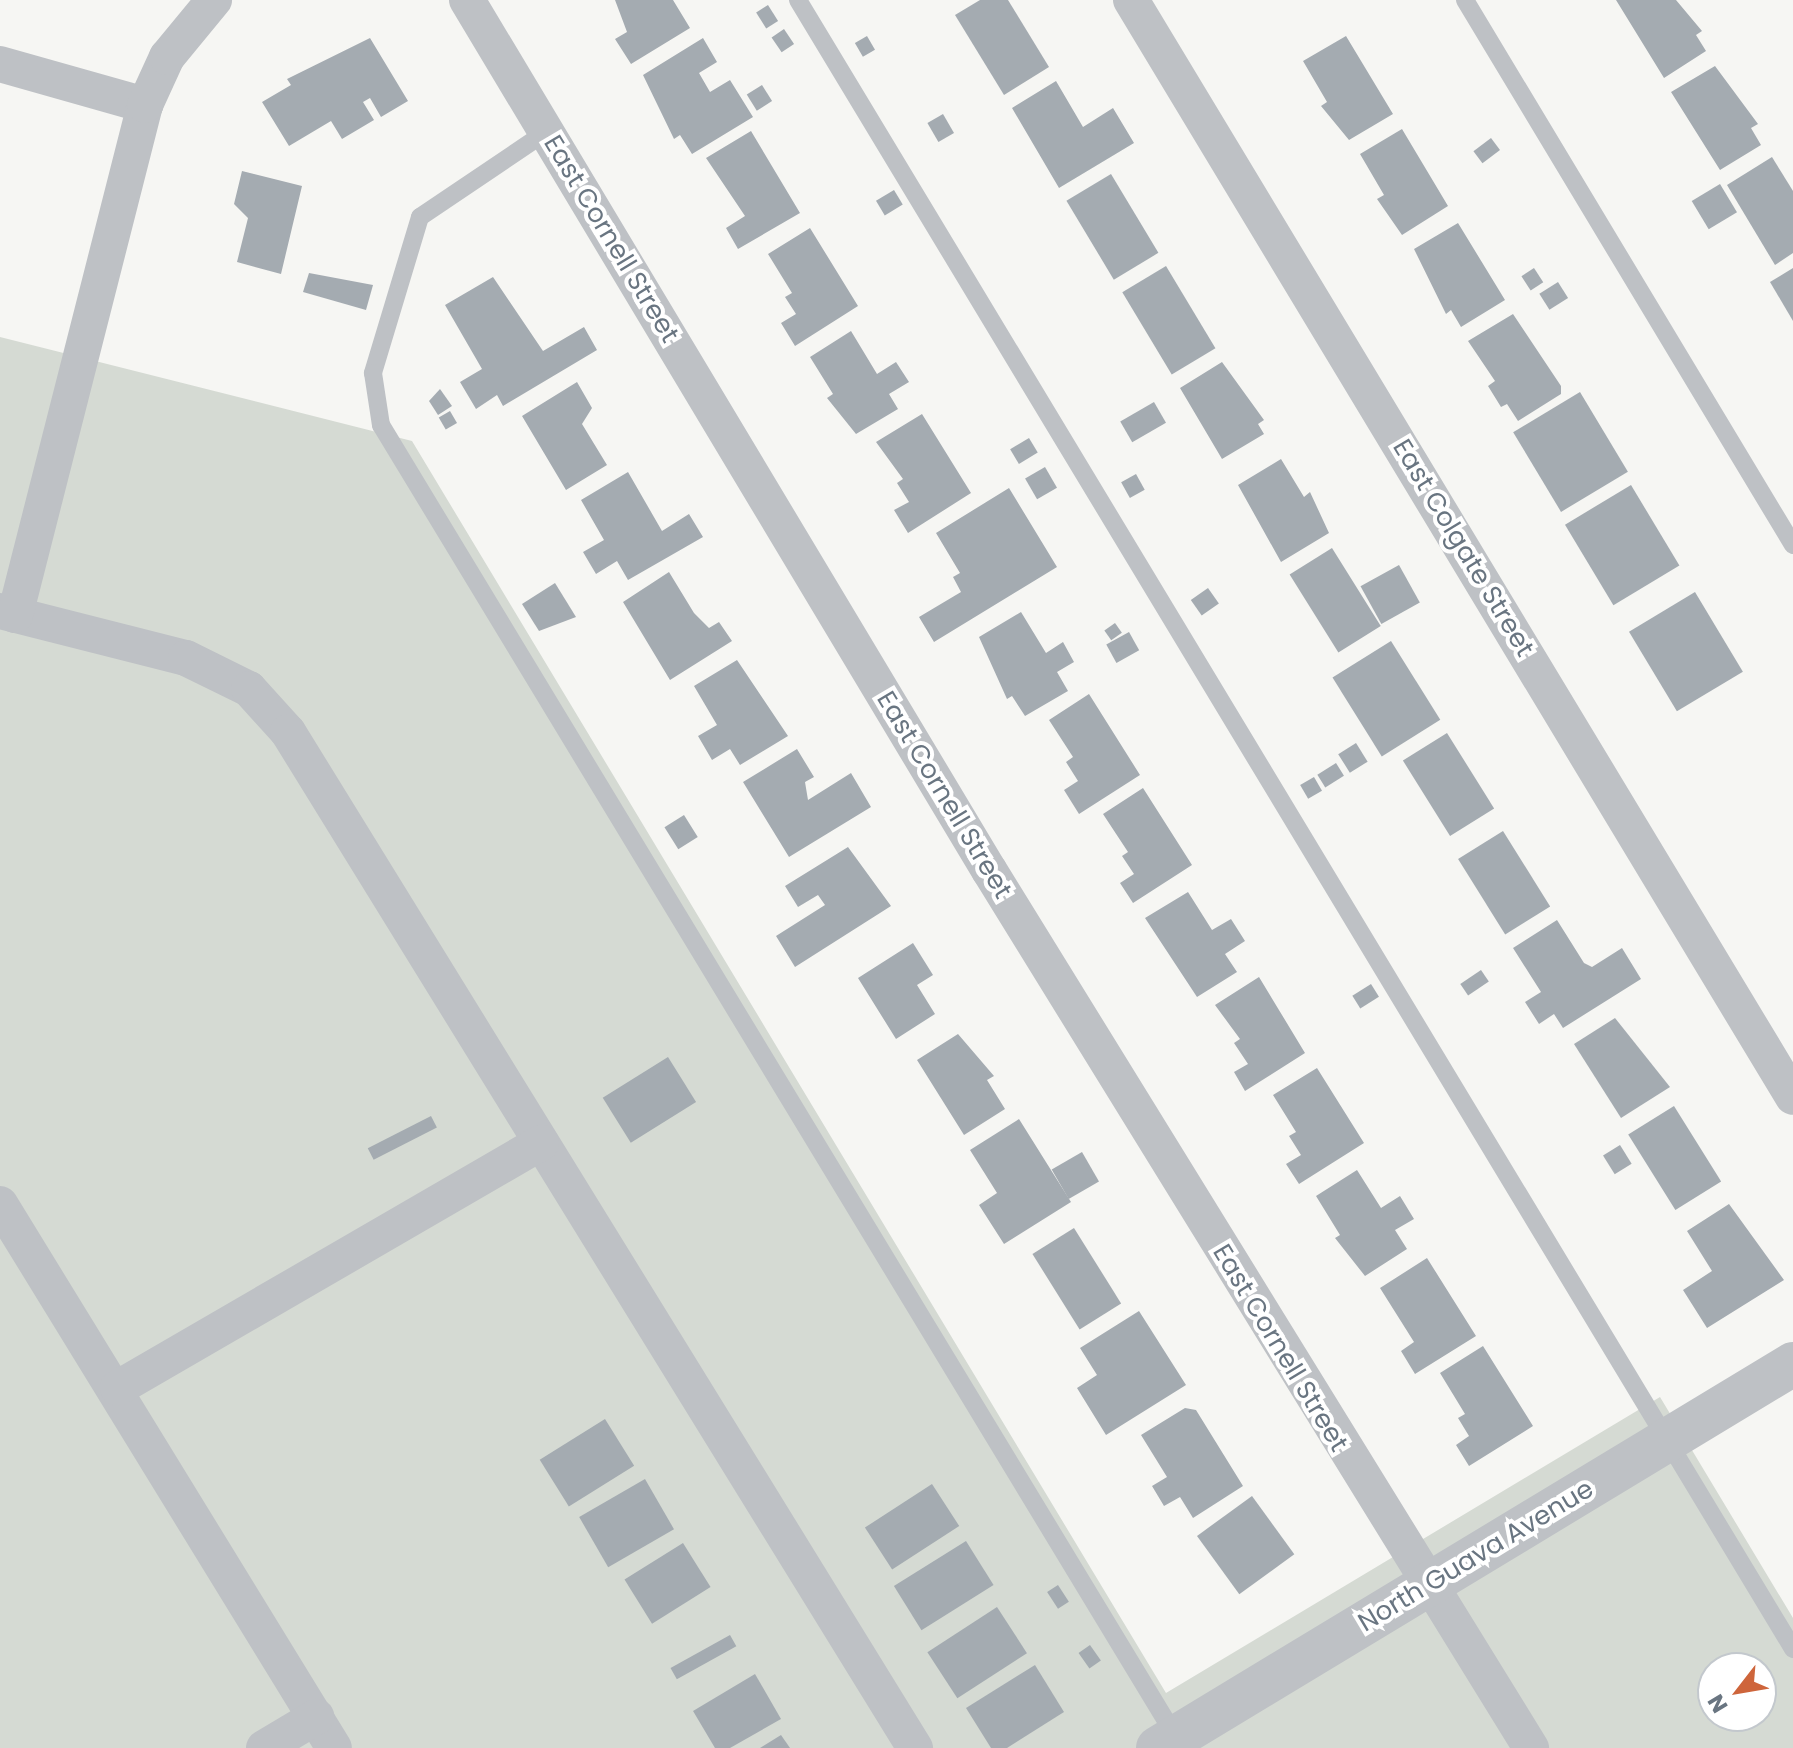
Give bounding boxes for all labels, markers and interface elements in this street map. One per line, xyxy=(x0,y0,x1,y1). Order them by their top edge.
street label: East Cornell Street xyxy=(537,130,685,348)
street label: East Colgate Street xyxy=(1386,434,1540,662)
street label: East Cornell Street xyxy=(870,686,1018,904)
street label: East Cornell Street xyxy=(1206,1239,1354,1457)
street label: North Guava Avenue xyxy=(1353,1473,1599,1639)
north arrow xyxy=(1697,1652,1777,1732)
text: N xyxy=(1700,1689,1735,1719)

